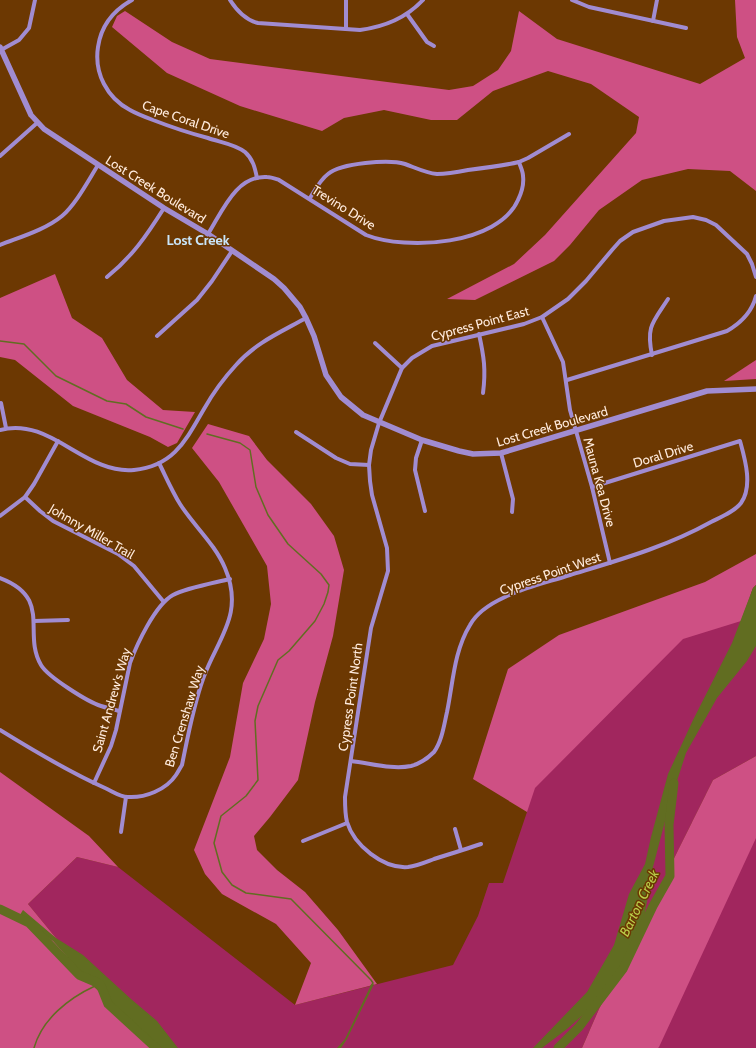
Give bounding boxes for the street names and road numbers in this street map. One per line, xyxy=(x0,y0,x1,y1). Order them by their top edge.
street label: Cape Coral Drive xyxy=(140,97,232,142)
street label: Lost Creek Boulevard xyxy=(103,152,209,226)
street label: Trevino Drive xyxy=(309,181,379,233)
street label: Cypress Point East xyxy=(429,302,531,344)
street label: Lost Creek Boulevard xyxy=(494,402,610,450)
street label: Mauna Kea Drive xyxy=(580,436,620,529)
street label: Doral Drive xyxy=(631,437,695,471)
street label: Johnny Miller Trail xyxy=(46,500,138,562)
street label: Cypress Point West xyxy=(497,548,603,598)
street label: Cypress Point North xyxy=(334,642,366,752)
street label: Saint Andrew's Way xyxy=(88,645,134,754)
street label: Ben Crenshaw Way xyxy=(161,663,207,769)

